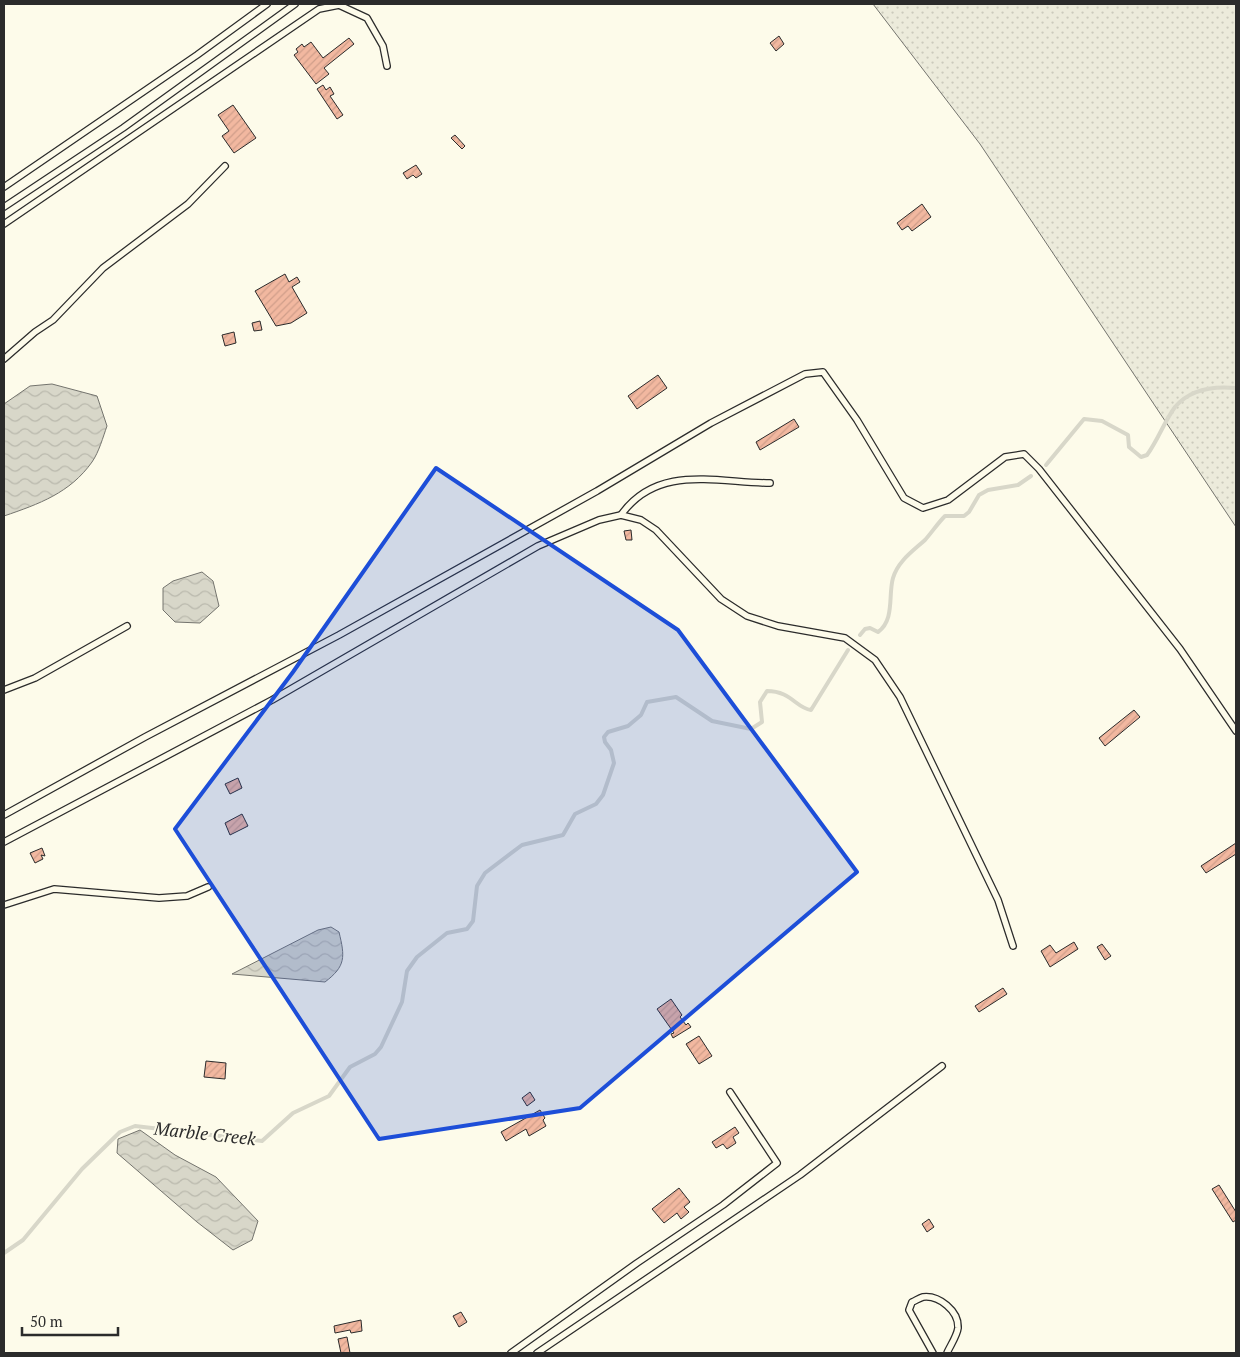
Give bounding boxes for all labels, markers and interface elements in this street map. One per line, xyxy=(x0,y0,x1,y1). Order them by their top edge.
water label: Marble Creek xyxy=(152,1116,257,1150)
scale bar xyxy=(22,1304,119,1336)
text: 50 m xyxy=(30,1311,63,1331)

